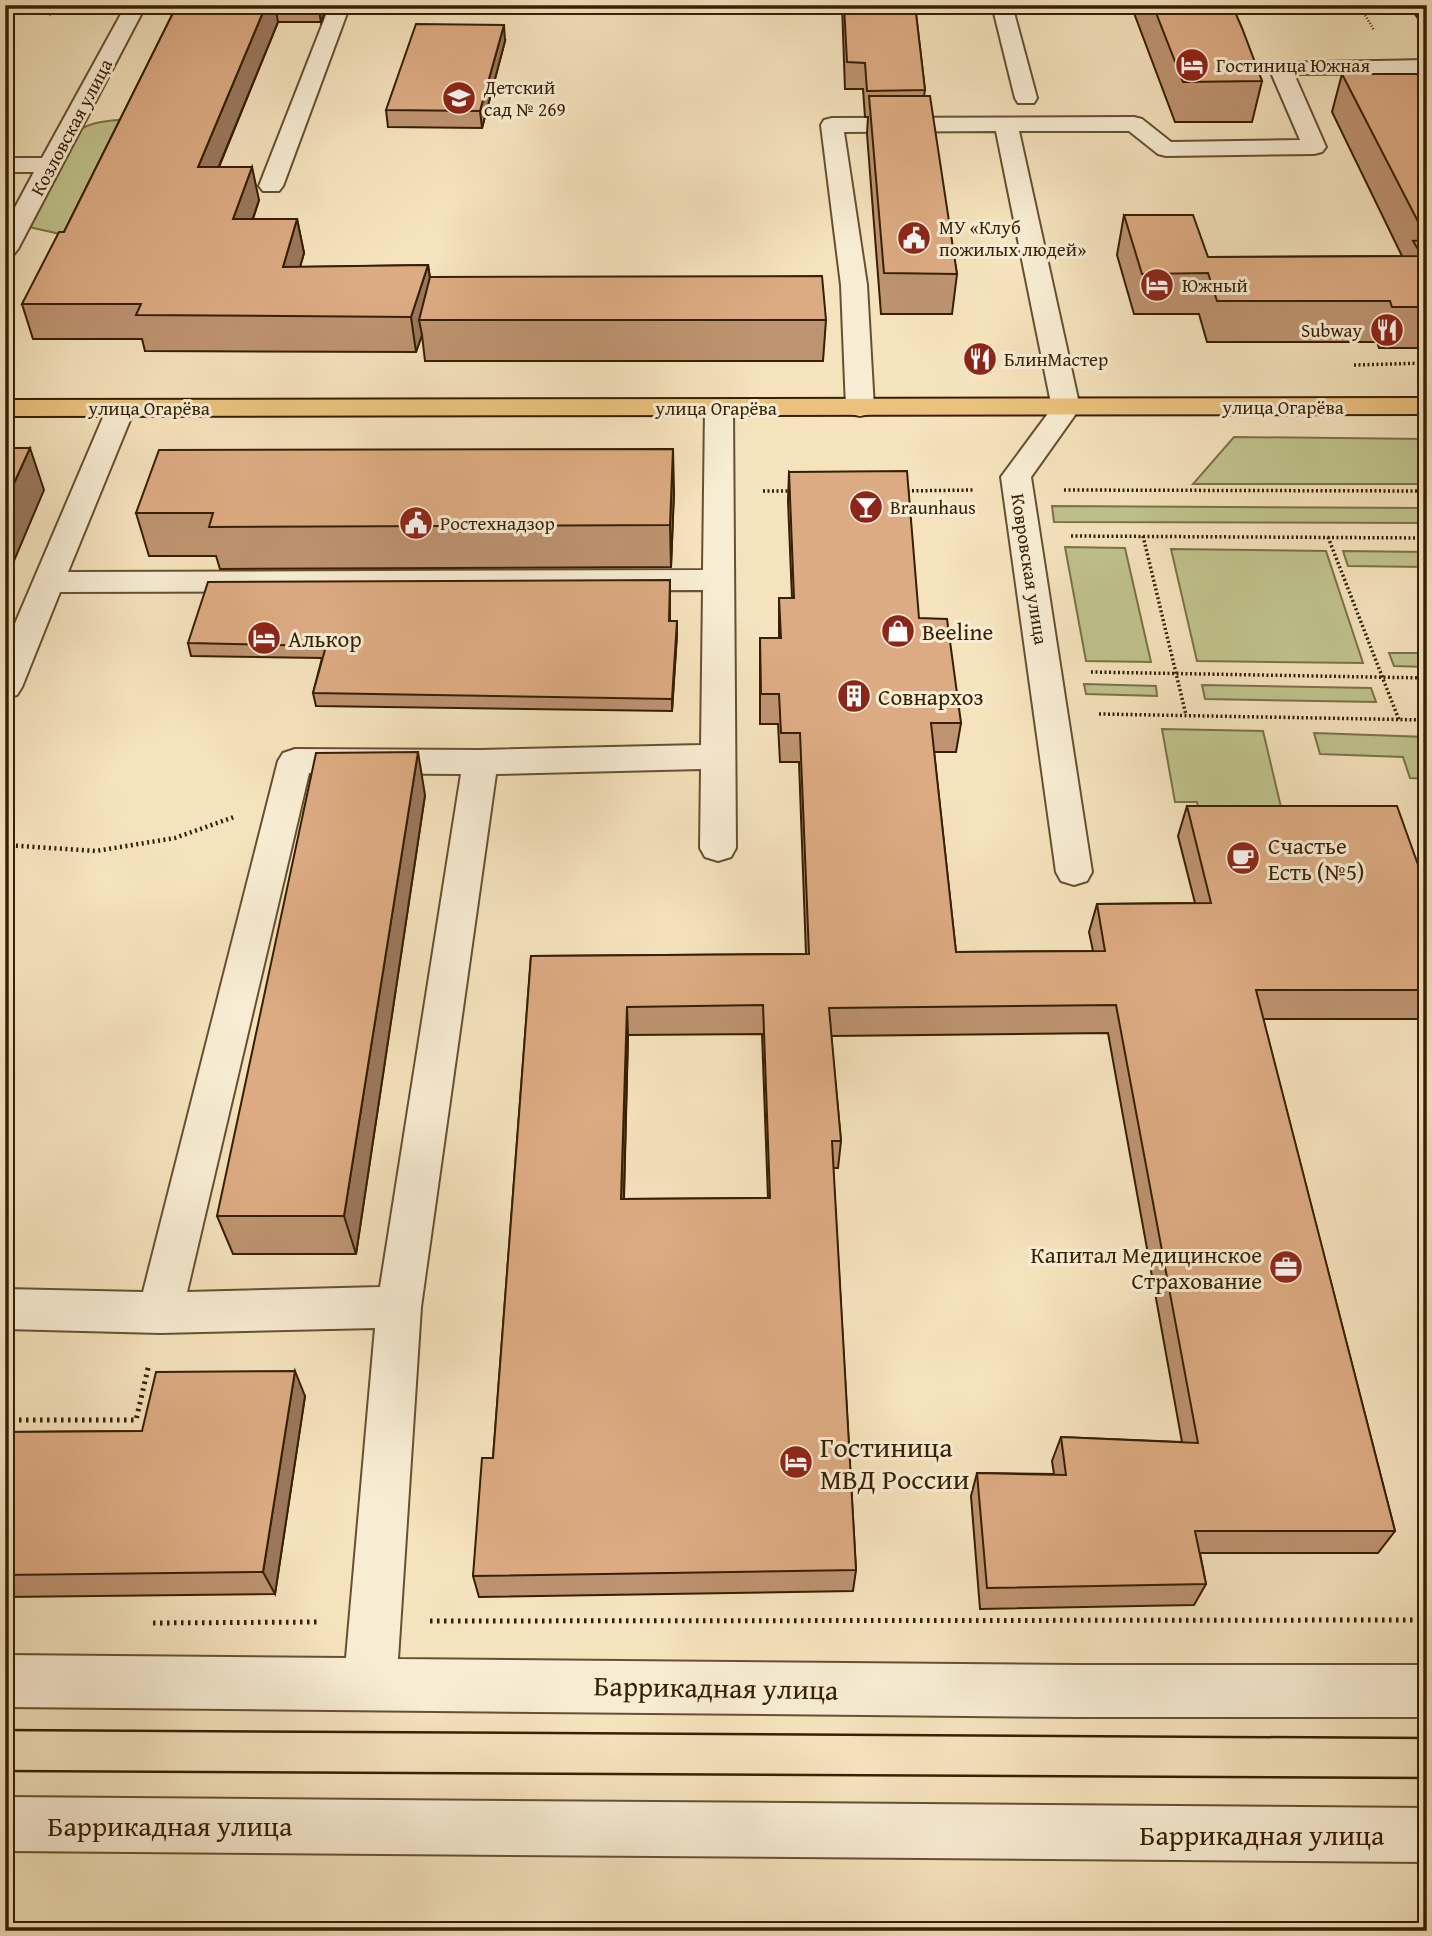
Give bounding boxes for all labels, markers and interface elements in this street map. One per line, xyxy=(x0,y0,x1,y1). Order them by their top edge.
hotel icon: Гостиница Южная xyxy=(1173,46,1211,84)
place label: Гостиница Южная xyxy=(1216,51,1370,79)
street label: Козловская улица xyxy=(23,54,119,200)
place label: Детский сад № 269 xyxy=(483,73,566,123)
school or university icon: Детский сад № 269 xyxy=(440,79,478,117)
place label: МУ «Клуб пожилых людей» xyxy=(939,213,1086,263)
public building icon: МУ «Клуб пожилых людей» xyxy=(895,219,933,257)
hotel icon: Южный xyxy=(1138,266,1176,304)
place label: Южный xyxy=(1182,271,1248,299)
restaurant icon: Subway xyxy=(1368,311,1406,349)
place label: Subway xyxy=(1301,316,1363,344)
restaurant icon: БлинМастер xyxy=(961,340,999,378)
place label: БлинМастер xyxy=(1004,345,1108,373)
street label: улица Огарёва xyxy=(1221,393,1344,421)
street label: улица Огарёва xyxy=(87,394,210,422)
street label: улица Огарёва xyxy=(654,394,777,422)
bar icon: Braunhaus xyxy=(847,488,885,526)
street label: Ковровская улица xyxy=(1004,492,1056,646)
place label: Braunhaus xyxy=(890,493,976,521)
public building icon: Ростехнадзор xyxy=(397,504,435,542)
place label: Ростехнадзор xyxy=(440,509,555,537)
shop icon: Beeline xyxy=(879,612,917,650)
place label: Beeline xyxy=(922,615,993,648)
hotel icon: Алькор xyxy=(245,619,283,657)
place label: Алькор xyxy=(288,622,362,655)
building icon: Совнархоз xyxy=(835,677,873,715)
place label: Совнархоз xyxy=(878,680,984,713)
place label: Счастье Есть (№5) xyxy=(1268,829,1364,888)
cafe icon: Счастье Есть (№5) xyxy=(1224,839,1262,877)
place label: Капитал Медицинское Страхование xyxy=(1031,1238,1262,1297)
office icon: Капитал Медицинское Страхование xyxy=(1267,1248,1305,1286)
place label: Гостиница МВД России xyxy=(820,1426,969,1499)
hotel icon: Гостиница МВД России xyxy=(777,1443,815,1481)
street label: Баррикадная улица xyxy=(593,1664,839,1710)
street label: Баррикадная улица xyxy=(48,1805,293,1846)
street label: Баррикадная улица xyxy=(1140,1814,1385,1855)

